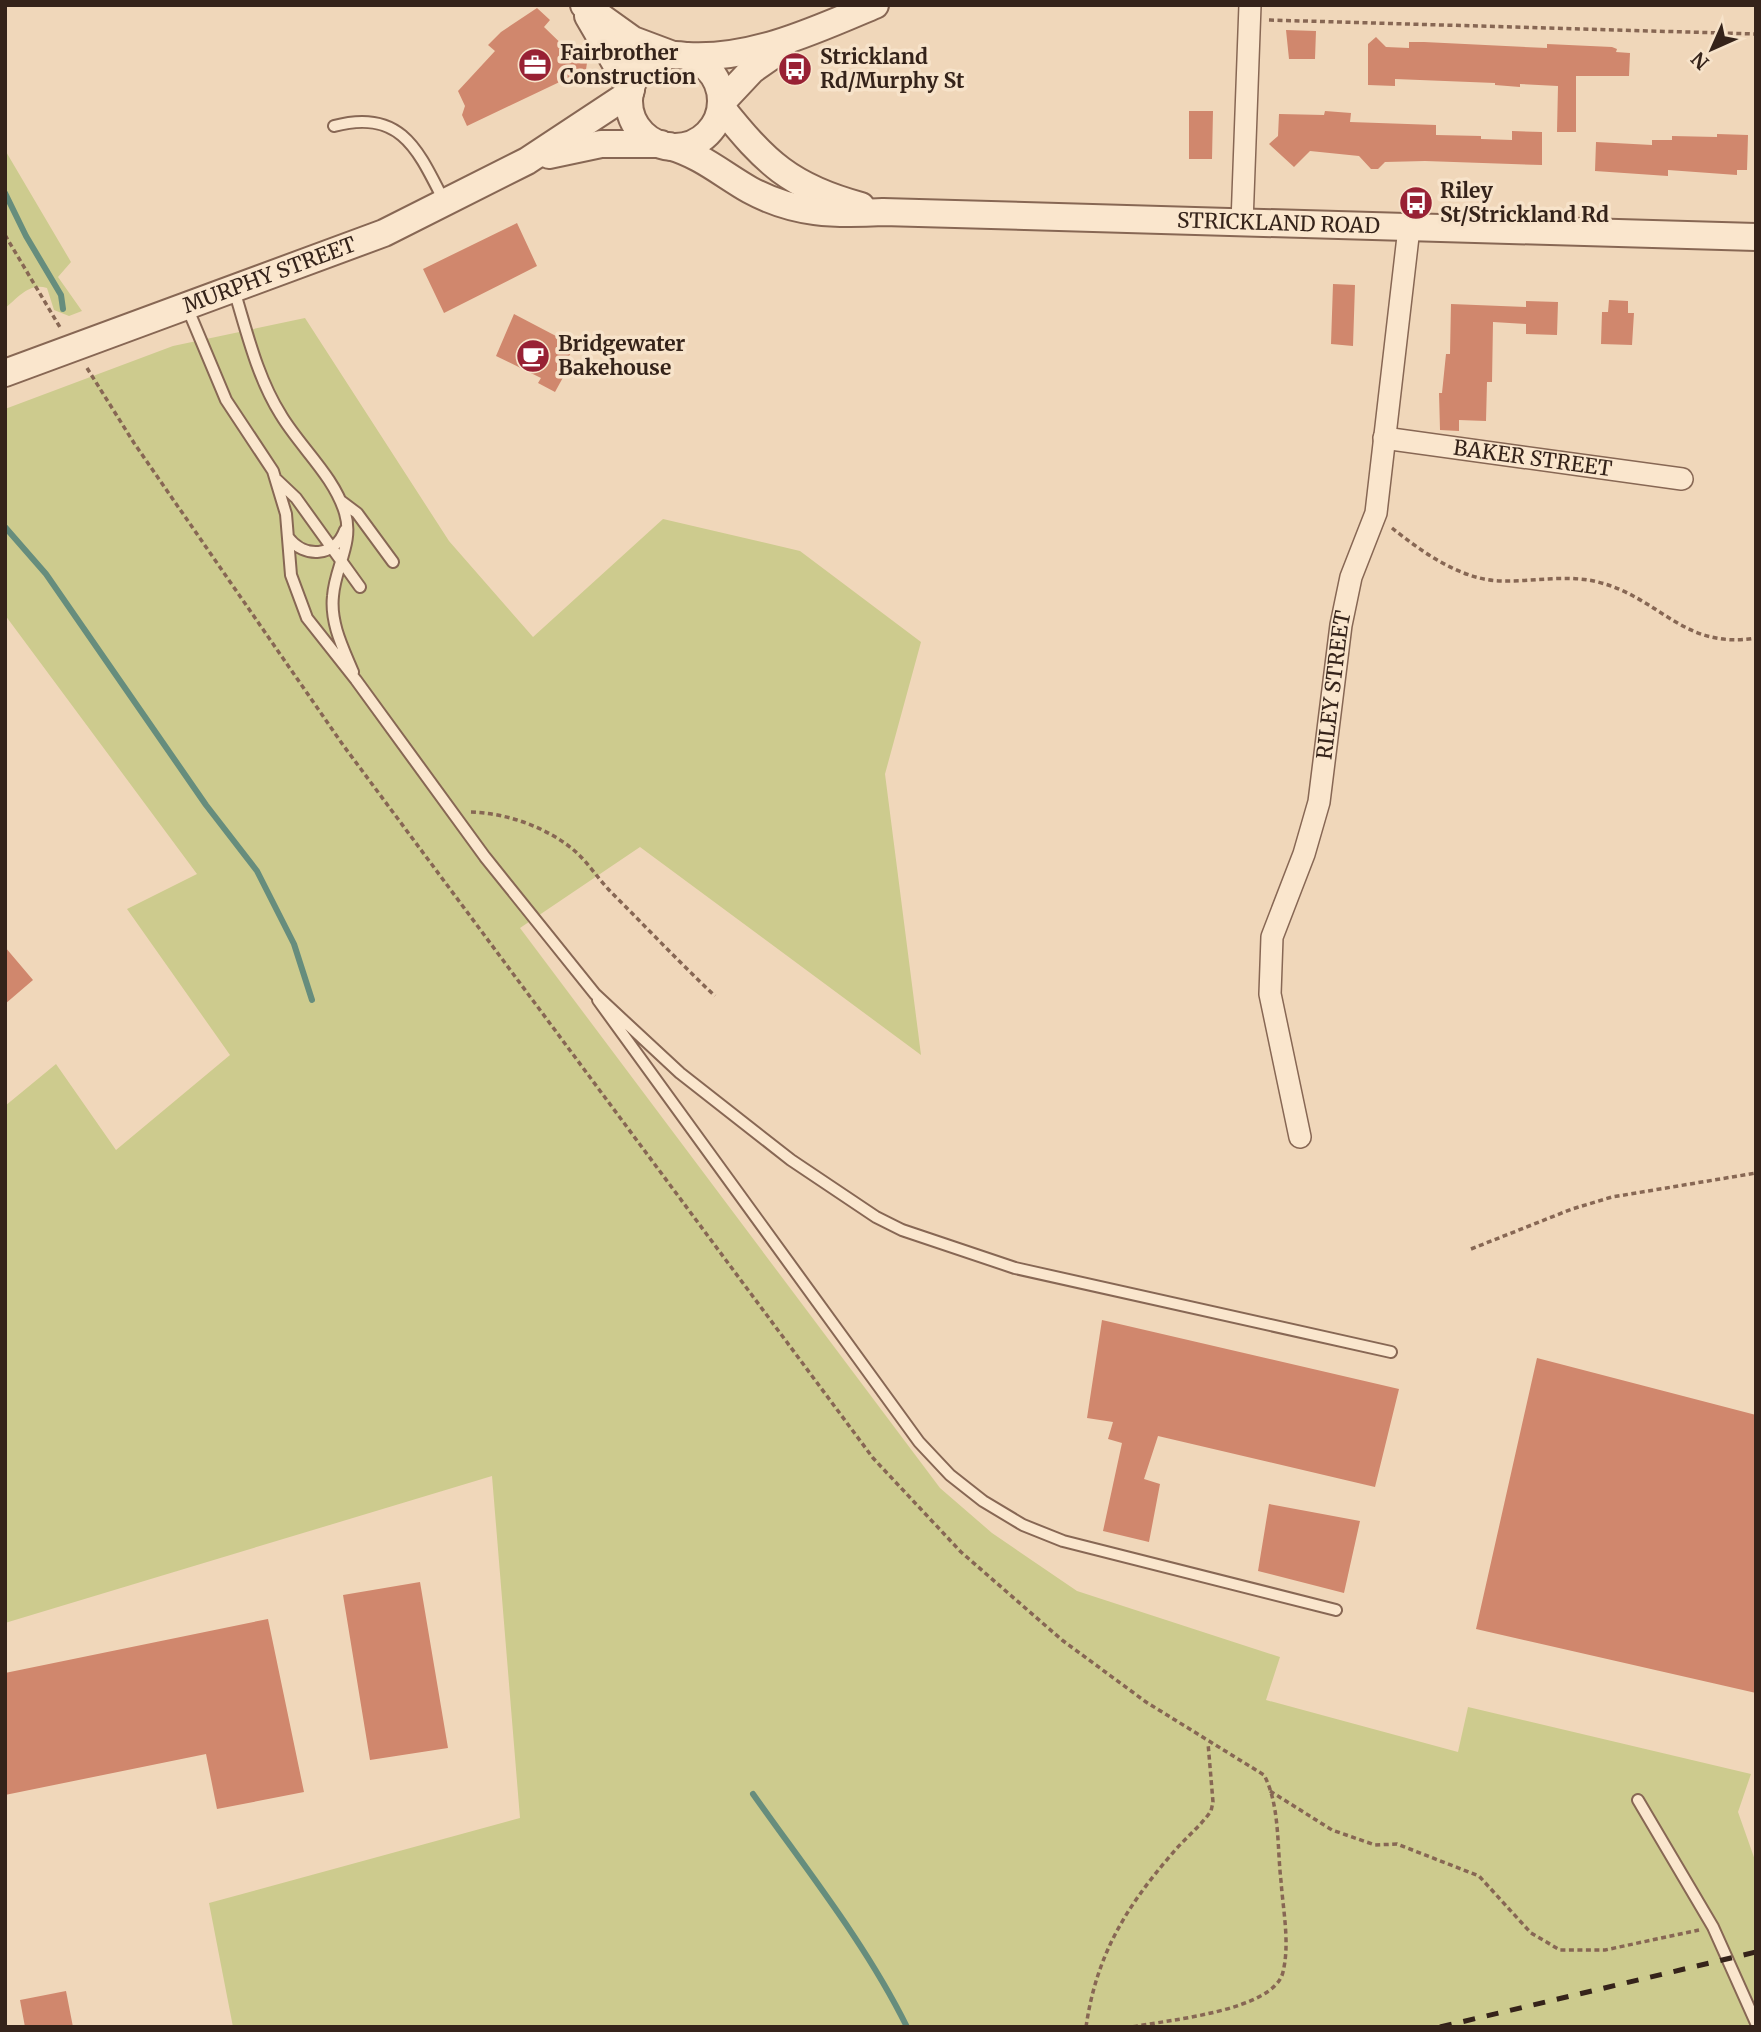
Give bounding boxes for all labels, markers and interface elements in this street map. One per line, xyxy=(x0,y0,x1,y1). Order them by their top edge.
north arrow xyxy=(1677,14,1747,84)
place label: Fairbrother Construction xyxy=(560,39,696,90)
place label: Strickland Rd/Murphy St xyxy=(820,43,965,94)
office icon: Fairbrother Construction xyxy=(516,46,554,84)
text: N xyxy=(1686,47,1714,75)
bus stop icon: Strickland Rd/Murphy St xyxy=(776,50,814,88)
place label: Riley St/Strickland Rd xyxy=(1440,177,1609,228)
bus stop icon: Riley St/Strickland Rd xyxy=(1397,184,1435,222)
street label: STRICKLAND ROAD xyxy=(1177,206,1381,239)
street label: MURPHY STREET xyxy=(179,230,360,319)
place label: Bridgewater Bakehouse xyxy=(558,330,685,381)
cafe icon: Bridgewater Bakehouse xyxy=(514,337,552,375)
street label: BAKER STREET xyxy=(1452,434,1614,482)
street label: RILEY STREET xyxy=(1310,608,1357,761)

